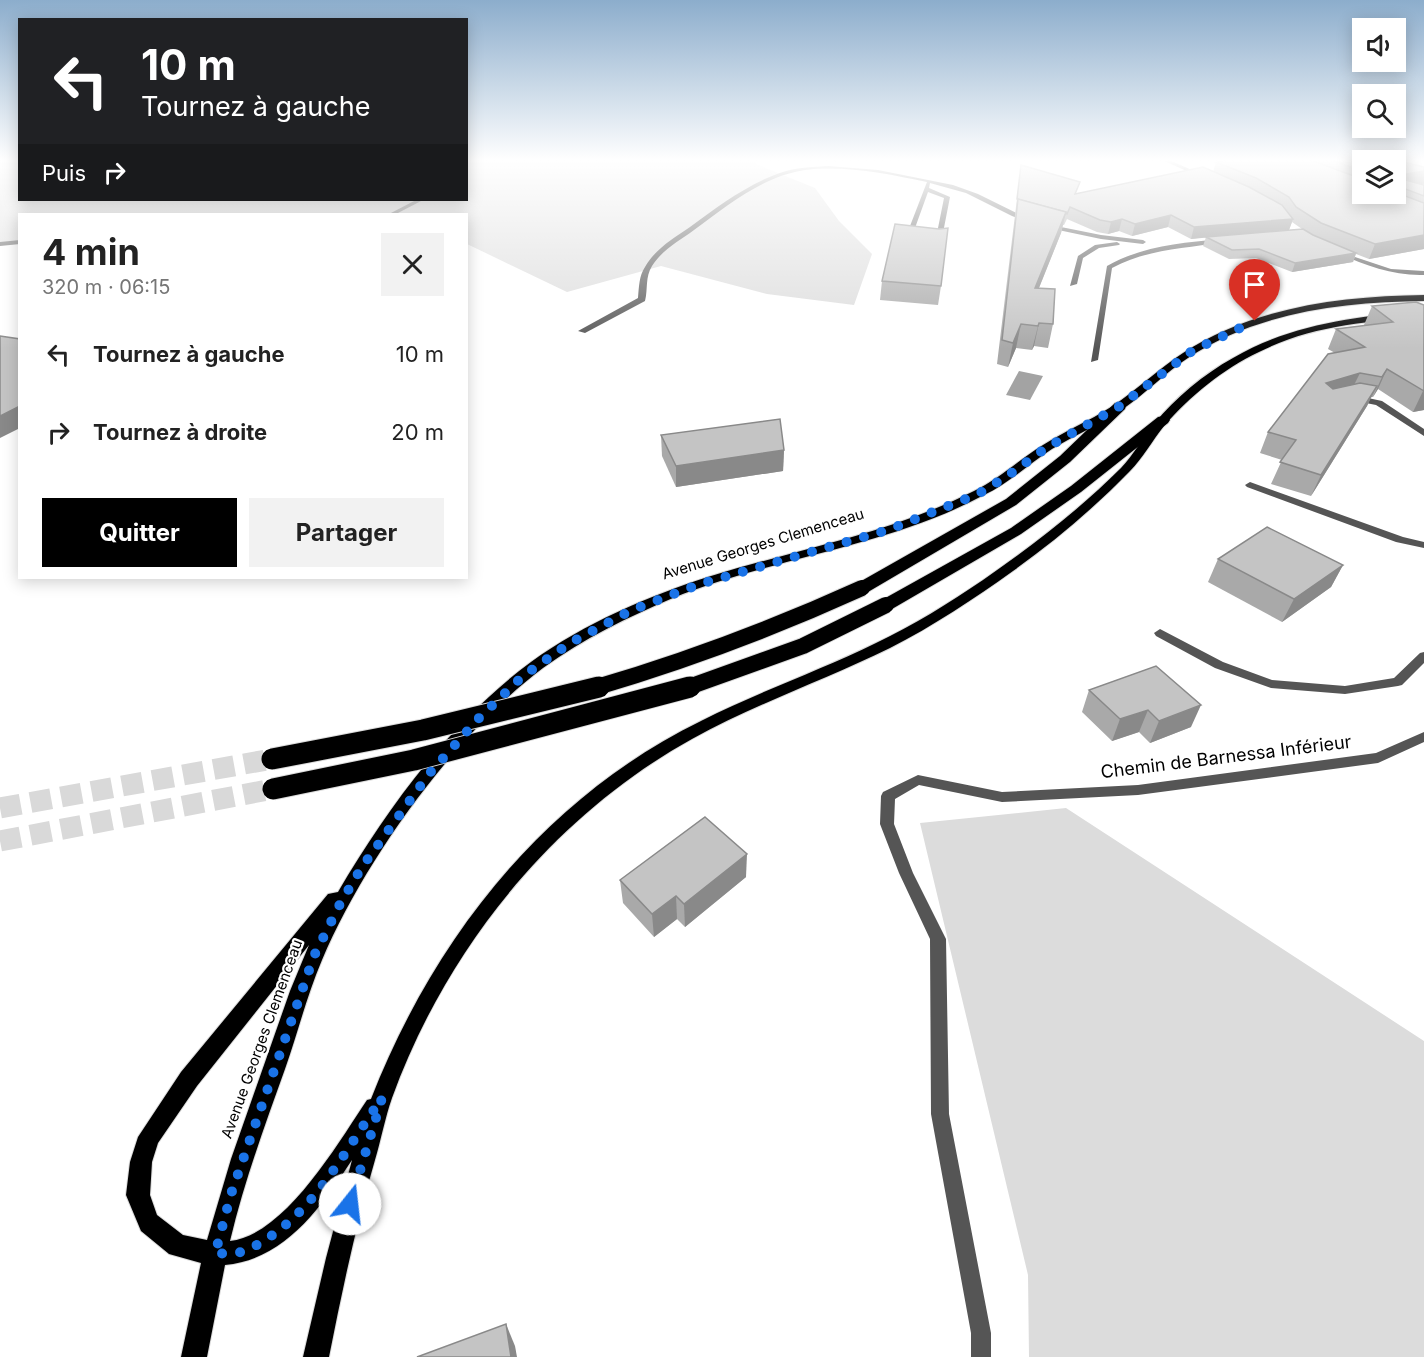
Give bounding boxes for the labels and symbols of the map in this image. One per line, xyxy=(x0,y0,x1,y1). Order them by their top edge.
pin xyxy=(1229,259,1280,321)
street label: Avenue Georges Clemenceau xyxy=(660,504,866,583)
street label: Chemin de Barnessa Inférieur xyxy=(1099,731,1353,782)
street label: Avenue Georges Clemenceau xyxy=(217,937,306,1141)
position arrow xyxy=(318,1172,382,1236)

